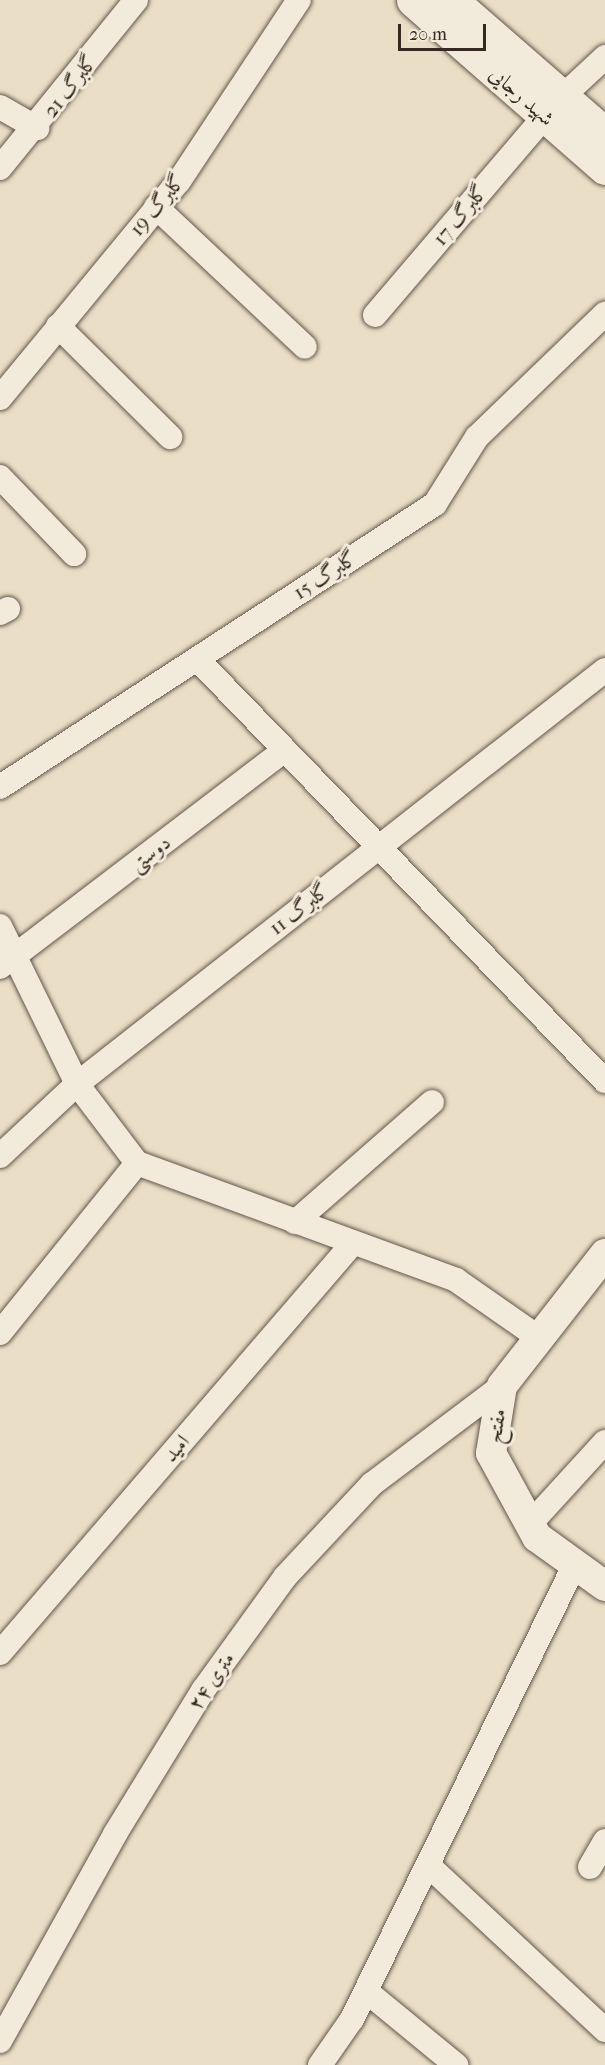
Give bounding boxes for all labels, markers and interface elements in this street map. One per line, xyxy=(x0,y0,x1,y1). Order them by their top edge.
scale bar xyxy=(401,12,490,50)
text: 20 m xyxy=(409,24,447,45)
street label: گلبرگ 21 xyxy=(38,50,102,122)
street label: شهید رجایی xyxy=(484,61,560,131)
street label: گلبرگ 19 xyxy=(124,169,190,241)
street label: گلبرگ 17 xyxy=(427,179,493,251)
street label: گلبرگ 15 xyxy=(288,545,362,605)
street label: دوستی xyxy=(124,829,176,877)
street label: گلبرگ 11 xyxy=(264,878,334,940)
street label: مفتح xyxy=(481,1407,511,1445)
street label: امید xyxy=(157,1429,195,1467)
street label: ۲۴ متری xyxy=(182,1647,240,1715)

